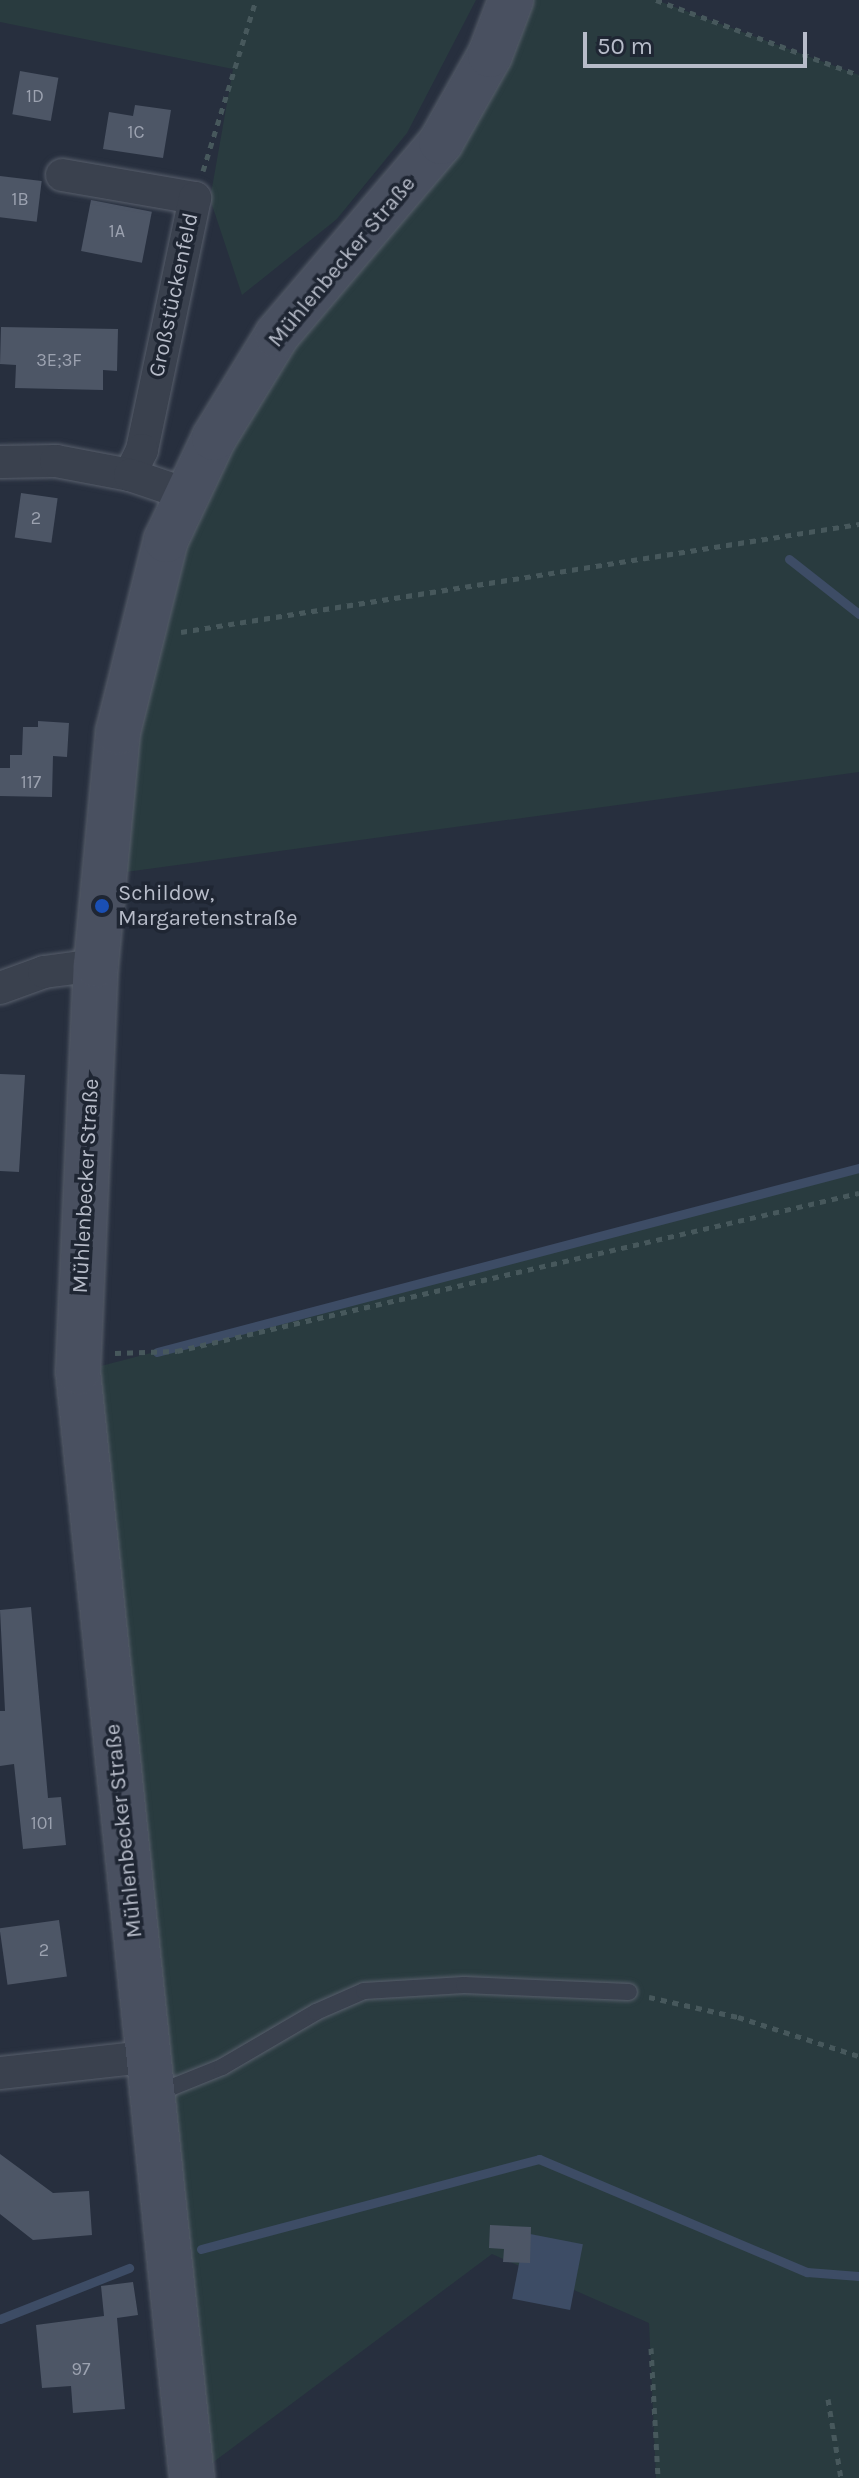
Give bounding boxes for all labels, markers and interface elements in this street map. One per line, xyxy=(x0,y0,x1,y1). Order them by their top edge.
scale bar xyxy=(587,16,811,66)
text: 50 m xyxy=(597,32,653,60)
house number: 1D xyxy=(26,85,44,107)
house number: 1C xyxy=(128,121,144,143)
street label: Mühlenbecker Straße xyxy=(263,171,421,353)
house number: 1B xyxy=(11,188,29,210)
street label: Großstückenfeld xyxy=(144,211,204,379)
house number: 1A xyxy=(109,220,125,242)
house number: 3E;3F xyxy=(36,349,82,371)
house number: 2 xyxy=(31,507,41,529)
house number: 117 xyxy=(21,771,41,793)
place label: Schildow, Margaretenstraße xyxy=(118,880,298,932)
marker: Schildow, Margaretenstraße xyxy=(93,897,111,915)
street label: Mühlenbecker Straße xyxy=(67,1078,105,1294)
street label: Mühlenbecker Straße xyxy=(100,1723,148,1939)
house number: 101 xyxy=(31,1812,53,1834)
house number: 2 xyxy=(39,1939,49,1961)
house number: 97 xyxy=(72,2358,90,2380)

